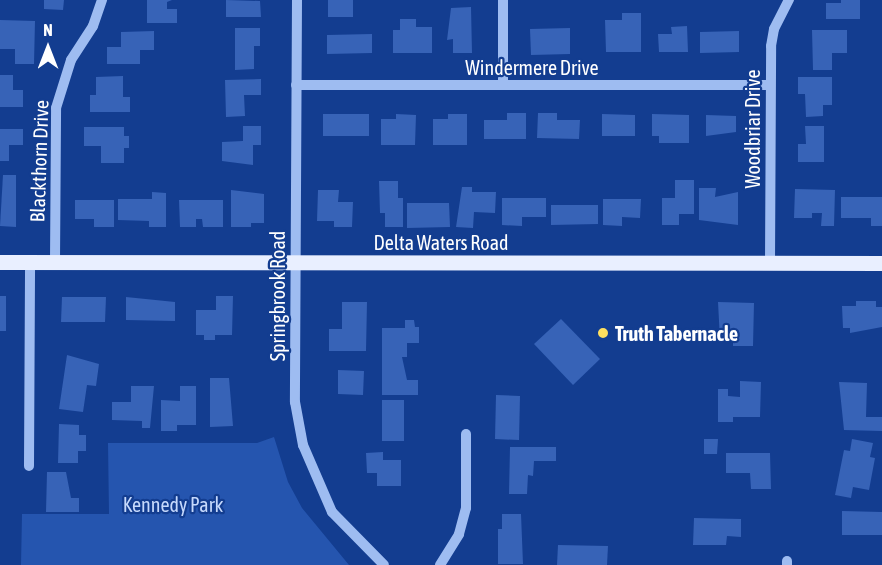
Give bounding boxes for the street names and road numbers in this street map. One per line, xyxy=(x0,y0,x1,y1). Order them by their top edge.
street label: Windermere Drive xyxy=(465,55,599,79)
street label: Woodbriar Drive xyxy=(740,70,764,188)
street label: Blackthorn Drive xyxy=(25,99,53,223)
street label: Delta Waters Road xyxy=(373,230,509,254)
street label: Springbrook Road xyxy=(265,231,289,361)

